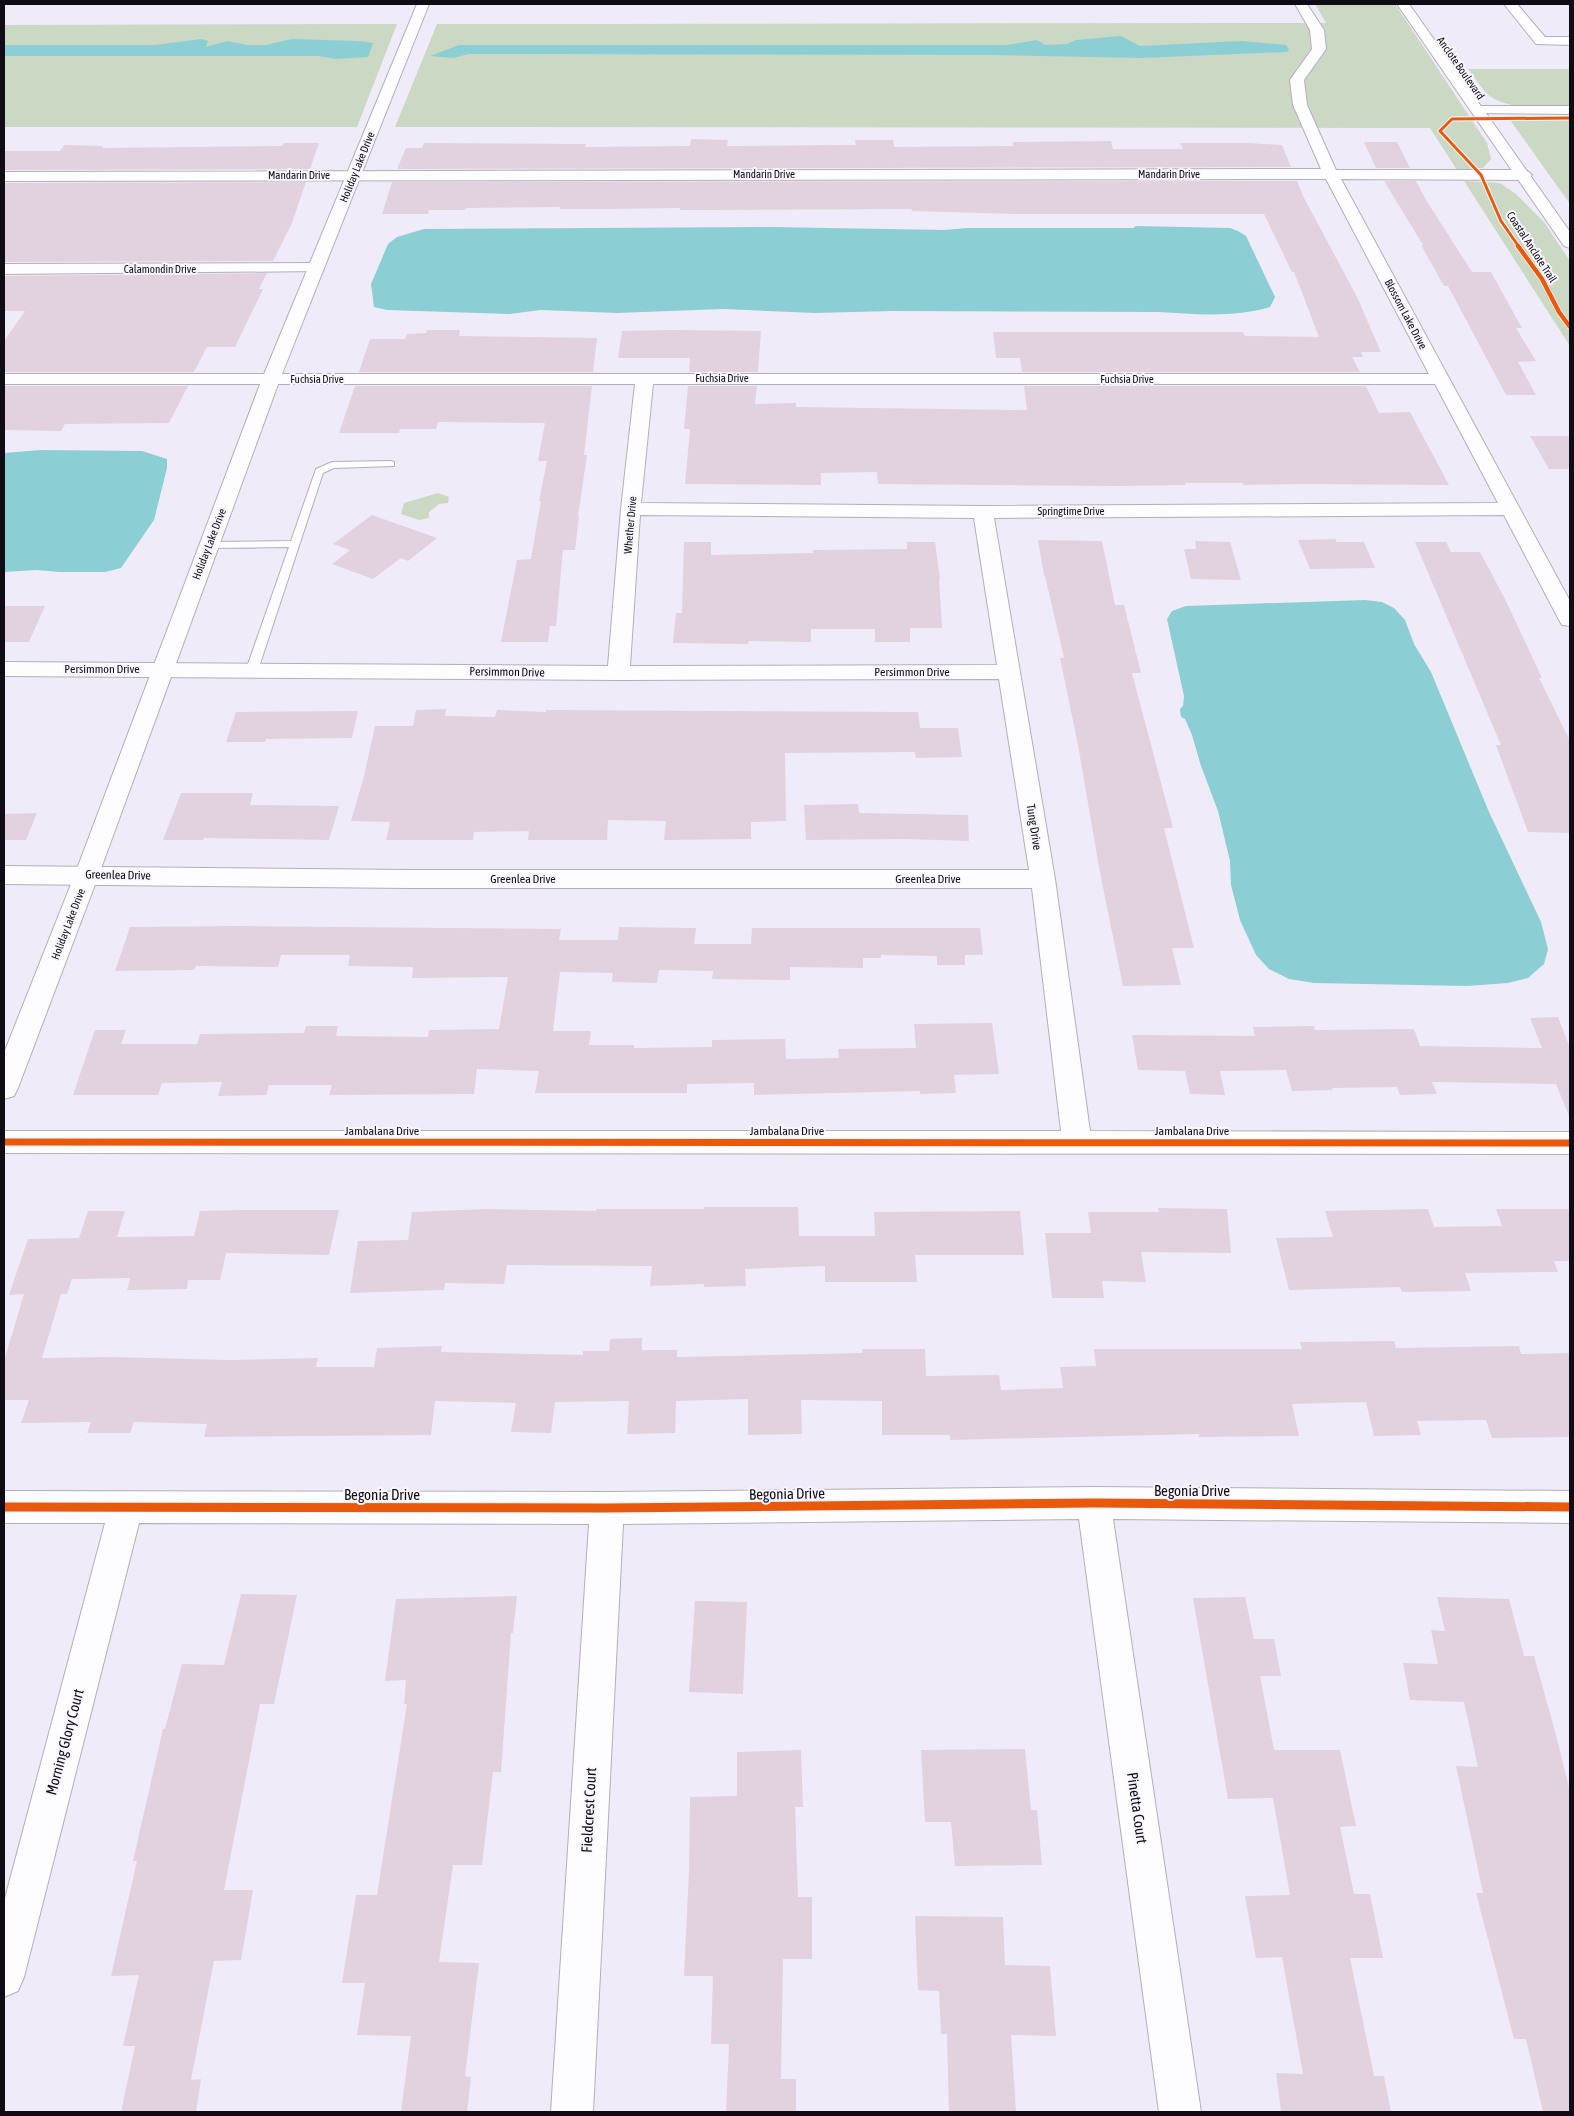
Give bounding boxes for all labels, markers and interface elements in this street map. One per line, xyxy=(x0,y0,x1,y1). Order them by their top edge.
street label: Anclote Boulevard xyxy=(1435,34,1487,102)
street label: Holiday Lake Drive xyxy=(337,130,377,204)
street label: Mandarin Drive xyxy=(733,168,795,180)
street label: Mandarin Drive xyxy=(1138,168,1200,180)
street label: Mandarin Drive xyxy=(268,169,330,181)
street label: Coastal Anclote Trail xyxy=(1505,209,1559,285)
street label: Calamondin Drive xyxy=(124,263,196,275)
street label: Blossom Lake Drive xyxy=(1383,277,1429,351)
street label: Fuchsia Drive xyxy=(695,372,749,384)
street label: Fuchsia Drive xyxy=(290,373,344,385)
street label: Fuchsia Drive xyxy=(1100,373,1154,385)
street label: Whether Drive xyxy=(621,496,639,554)
street label: Springtime Drive xyxy=(1037,505,1105,517)
street label: Holiday Lake Drive xyxy=(190,507,228,581)
street label: Persimmon Drive xyxy=(64,662,140,676)
street label: Persimmon Drive xyxy=(469,664,545,680)
street label: Persimmon Drive xyxy=(874,665,950,679)
street label: Tung Drive xyxy=(1023,803,1045,851)
street label: Greenlea Drive xyxy=(85,867,151,883)
street label: Greenlea Drive xyxy=(490,872,556,886)
street label: Greenlea Drive xyxy=(895,872,961,886)
street label: Holiday Lake Drive xyxy=(49,887,87,961)
street label: Jambalana Drive xyxy=(345,1124,419,1138)
street label: Jambalana Drive xyxy=(750,1124,824,1138)
street label: Jambalana Drive xyxy=(1155,1124,1229,1138)
street label: Begonia Drive xyxy=(1154,1482,1230,1499)
street label: Begonia Drive xyxy=(749,1484,825,1503)
street label: Begonia Drive xyxy=(344,1486,420,1503)
street label: Morning Glory Court xyxy=(42,1687,87,1797)
street label: Fieldcrest Court xyxy=(578,1767,599,1853)
street label: Pinetta Court xyxy=(1124,1771,1151,1845)

